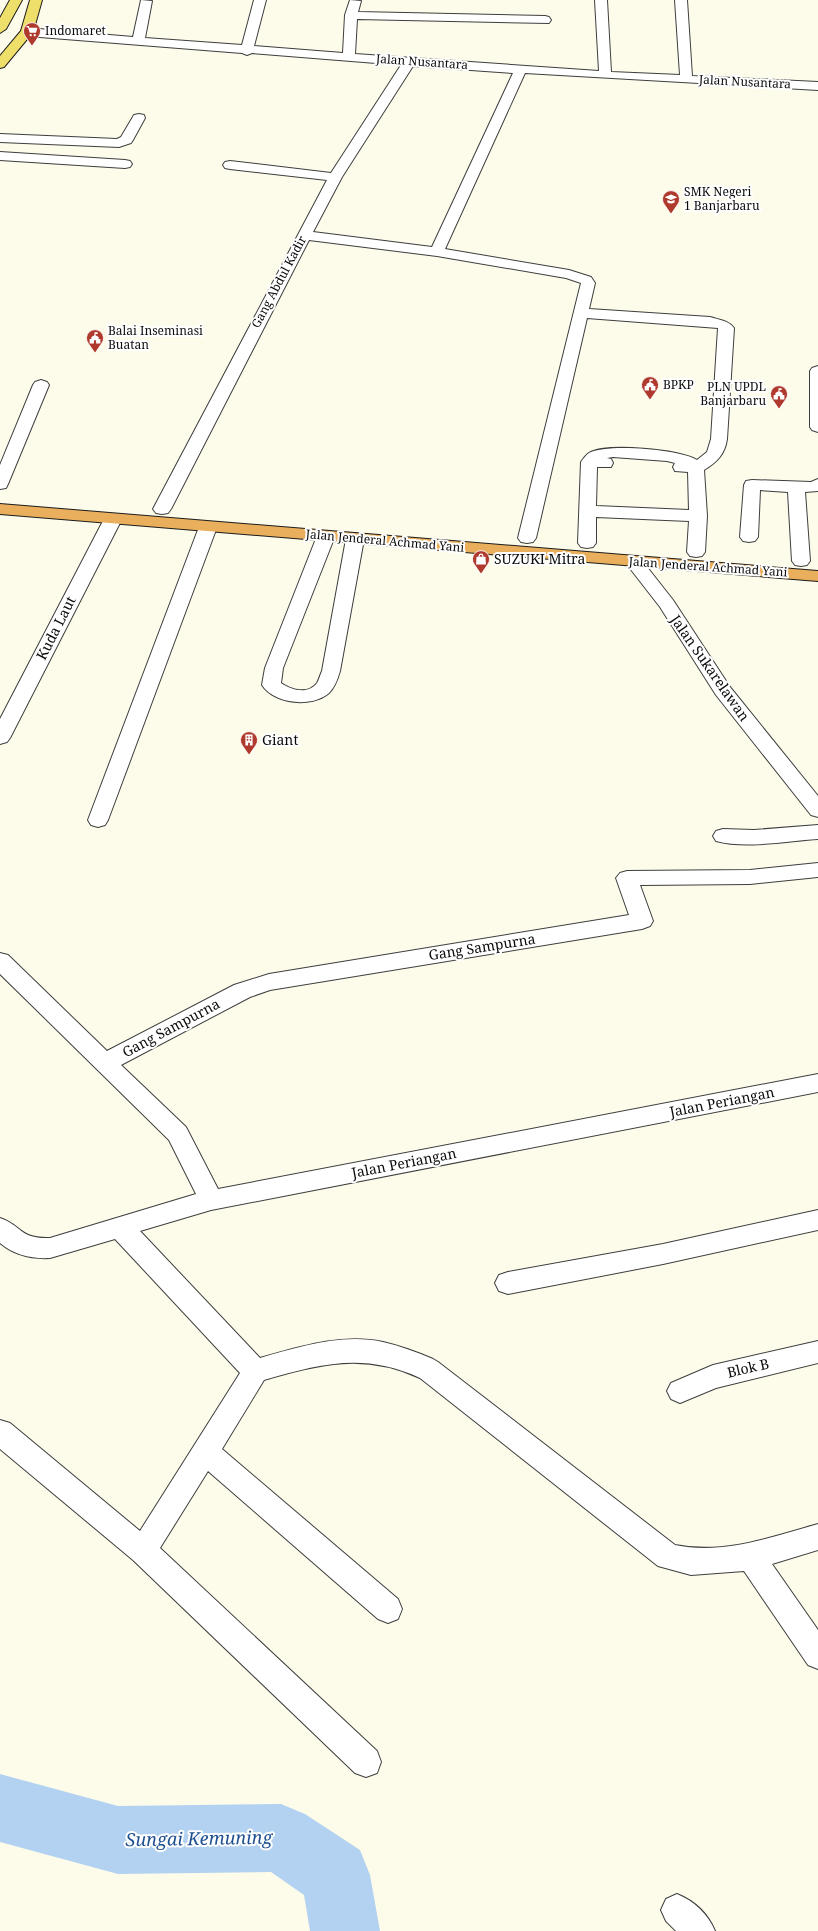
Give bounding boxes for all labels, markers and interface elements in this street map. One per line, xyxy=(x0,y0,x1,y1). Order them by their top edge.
supermarket icon: Indomaret xyxy=(22,21,42,46)
place label: Indomaret xyxy=(45,22,106,39)
street label: Jalan Nusantara xyxy=(374,50,469,73)
street label: Jalan Nusantara xyxy=(698,71,792,92)
place label: SMK Negeri 1 Banjarbaru xyxy=(684,183,760,214)
school or university icon: SMK Negeri 1 Banjarbaru xyxy=(661,189,681,214)
street label: Gang Abdul Kadir xyxy=(247,232,310,331)
place label: Balai Inseminasi Buatan xyxy=(108,322,203,353)
public building icon: Balai Inseminasi Buatan xyxy=(85,328,105,353)
public building icon: BPKP xyxy=(640,375,660,400)
place label: BPKP xyxy=(663,376,694,393)
place label: PLN UPDL Banjarbaru xyxy=(700,378,766,409)
public building icon: PLN UPDL Banjarbaru xyxy=(769,384,789,409)
street label: Jalan Jenderal Achmad Yani xyxy=(304,525,465,556)
shop icon: SUZUKI Mitra xyxy=(471,549,491,574)
place label: SUZUKI Mitra xyxy=(494,549,585,568)
street label: Jalan Jenderal Achmad Yani xyxy=(627,552,788,581)
street label: Kuda Laut xyxy=(31,593,80,663)
street label: Jalan Sukarelawan xyxy=(666,610,754,725)
building icon: Giant xyxy=(239,730,259,755)
place label: Giant xyxy=(262,730,298,749)
street label: Gang Sampurna xyxy=(427,929,537,964)
street label: Gang Sampurna xyxy=(119,994,223,1061)
street label: Jalan Periangan xyxy=(667,1082,776,1121)
street label: Jalan Periangan xyxy=(349,1143,458,1182)
street label: Blok B xyxy=(725,1353,771,1382)
water label: Sungai Kemuning xyxy=(125,1825,274,1851)

